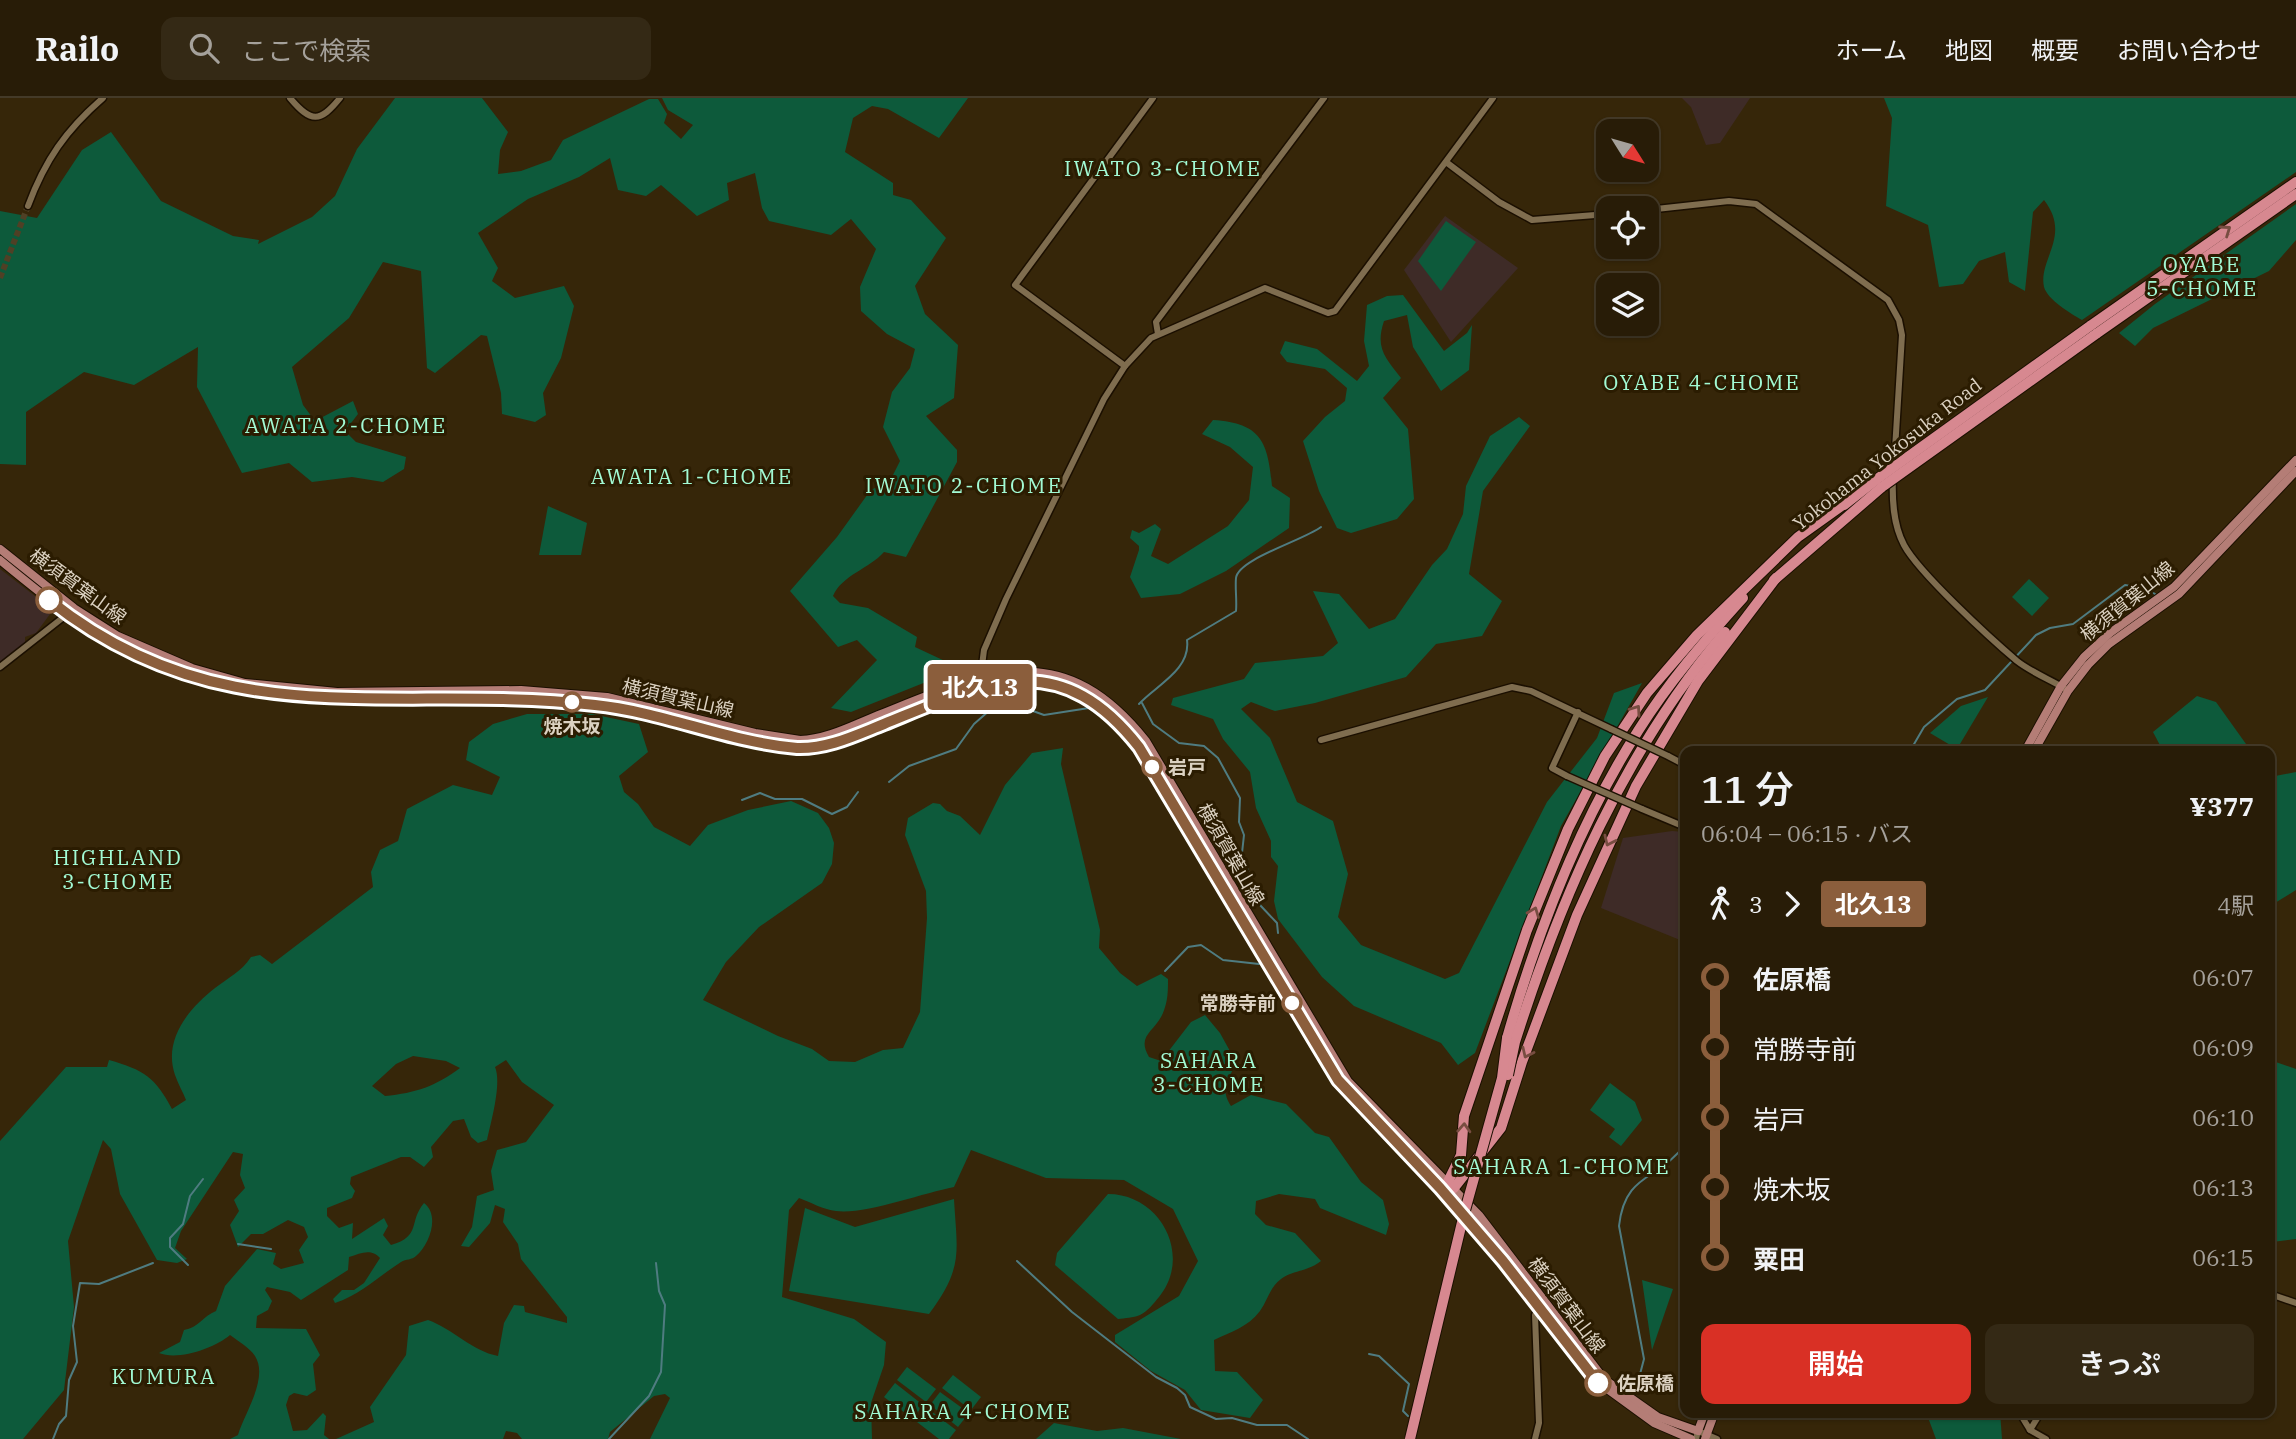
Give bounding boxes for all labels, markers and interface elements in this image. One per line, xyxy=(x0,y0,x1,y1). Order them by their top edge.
search box xyxy=(161,17,651,80)
text: Railo xyxy=(35,27,119,70)
icon: search xyxy=(185,29,223,67)
text: ここで検索 xyxy=(241,33,371,67)
text: ホーム xyxy=(1836,34,1907,66)
text: 地図 xyxy=(1945,34,1993,66)
text: 概要 xyxy=(2031,34,2079,66)
text: お問い合わせ xyxy=(2117,34,2261,66)
north arrow xyxy=(1596,119,1659,182)
map controls xyxy=(1596,119,1659,336)
district label: IWATO 3-CHOME xyxy=(1064,154,1262,182)
button: locate xyxy=(1596,196,1659,259)
one-way arrow xyxy=(2218,226,2231,238)
district label: OYABE 5-CHOME xyxy=(2146,250,2258,302)
button: layers xyxy=(1596,273,1659,336)
district label: OYABE 4-CHOME xyxy=(1603,368,1801,396)
street label: Yokohama Yokosuka Road xyxy=(1788,373,1986,535)
district label: AWATA 2-CHOME xyxy=(245,411,447,439)
district label: AWATA 1-CHOME xyxy=(591,462,793,490)
district label: IWATO 2-CHOME xyxy=(865,471,1063,499)
street label: 横須賀葉山線 xyxy=(25,543,131,629)
street label: 横須賀葉山線 xyxy=(2075,556,2179,646)
unlabelled marker xyxy=(36,587,62,613)
line badge: 北久13 xyxy=(931,664,1029,710)
text: 北久13 xyxy=(942,671,1018,703)
street label: 横須賀葉山線 xyxy=(620,673,736,723)
marker: 焼木坂 xyxy=(562,692,582,712)
one-way arrow xyxy=(1628,705,1640,718)
place label: 焼木坂 xyxy=(543,714,601,738)
place label: 岩戸 xyxy=(1168,755,1206,779)
marker: 岩戸 xyxy=(1142,757,1162,777)
text: 11 分 xyxy=(1701,764,1793,813)
text: ¥377 xyxy=(2189,789,2254,823)
street label: 横須賀葉山線 xyxy=(1192,799,1270,909)
text: 06:04 – 06:15 · バス xyxy=(1701,818,1913,848)
one-way arrow xyxy=(1604,834,1618,846)
district label: HIGHLAND 3-CHOME xyxy=(53,843,183,895)
icon: walk xyxy=(1701,885,1739,923)
icon: forward xyxy=(1773,885,1811,923)
text: 北久13 xyxy=(1835,888,1912,920)
text: 3 xyxy=(1749,889,1763,919)
text: 4駅 xyxy=(2217,890,2254,920)
one-way arrow xyxy=(1525,907,1539,919)
text: 佐原橋 xyxy=(1753,962,1831,996)
text: 06:07 xyxy=(2192,962,2254,992)
place label: 常勝寺前 xyxy=(1200,991,1276,1015)
marker: 常勝寺前 xyxy=(1282,993,1302,1013)
text: 常勝寺前 xyxy=(1753,1032,1857,1066)
text: 06:09 xyxy=(2192,1032,2254,1062)
district label: SAHARA 3-CHOME xyxy=(1153,1046,1265,1098)
one-way arrow xyxy=(1521,1046,1535,1058)
text: 岩戸 xyxy=(1753,1102,1805,1136)
text: 06:10 xyxy=(2192,1102,2254,1132)
one-way arrow xyxy=(1456,1122,1471,1133)
district label: SAHARA 1-CHOME xyxy=(1453,1152,1671,1180)
text: 焼木坂 xyxy=(1753,1172,1831,1206)
text: 06:13 xyxy=(2192,1172,2254,1202)
text: 粟田 xyxy=(1753,1242,1805,1276)
text: 06:15 xyxy=(2192,1242,2254,1272)
street label: 横須賀葉山線 xyxy=(1523,1252,1611,1358)
button: 開始 xyxy=(1701,1324,1971,1404)
button: きっぷ xyxy=(1985,1324,2254,1404)
district label: KUMURA xyxy=(112,1362,216,1390)
marker: 佐原橋 xyxy=(1585,1370,1611,1396)
place label: 佐原橋 xyxy=(1617,1371,1674,1395)
district label: SAHARA 4-CHOME xyxy=(854,1397,1072,1425)

